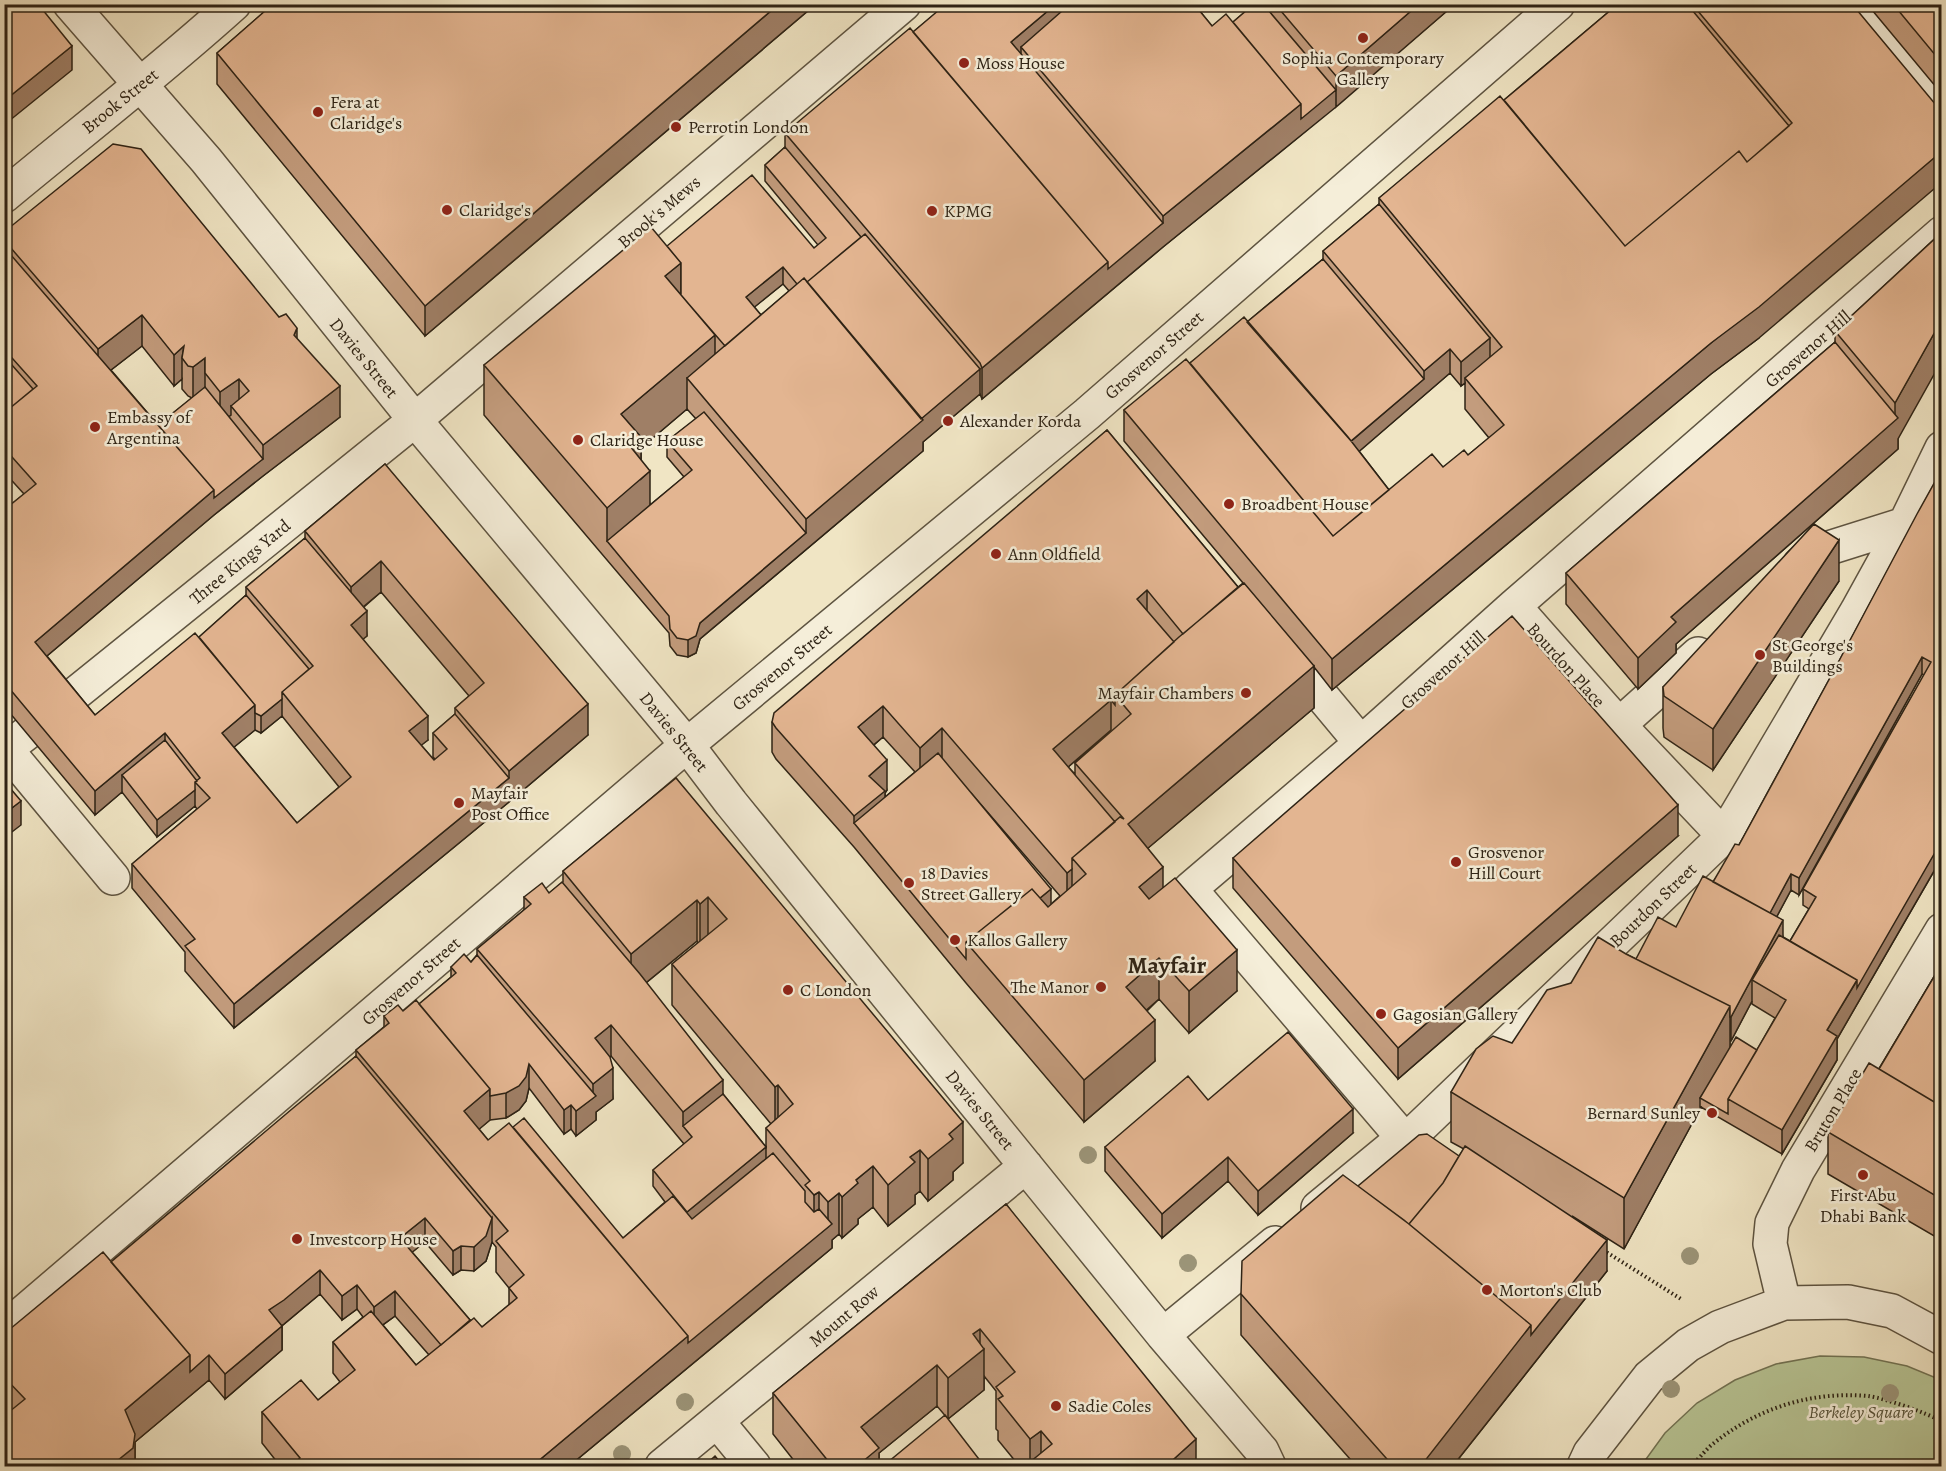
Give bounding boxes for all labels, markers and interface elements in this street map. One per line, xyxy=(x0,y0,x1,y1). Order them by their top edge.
marker: Sophia Contemporary Gallery xyxy=(1356,31,1370,45)
place label: Sophia Contemporary Gallery xyxy=(1282,46,1445,91)
place label: Moss House xyxy=(976,51,1065,75)
marker: Moss House xyxy=(957,56,971,70)
street label: Brook Street xyxy=(77,63,163,139)
place label: Fera at Claridge's xyxy=(330,90,402,135)
marker: Fera at Claridge's xyxy=(311,105,325,119)
place label: Perrotin London xyxy=(688,115,809,139)
marker: Perrotin London xyxy=(669,120,683,134)
street label: Brook's Mews xyxy=(612,170,706,254)
place label: Claridge's xyxy=(459,198,531,222)
place label: KPMG xyxy=(944,199,992,223)
marker: Claridge's xyxy=(440,203,454,217)
marker: KPMG xyxy=(925,204,939,218)
street label: Grosvenor Hill xyxy=(1760,304,1857,393)
street label: Grosvenor Street xyxy=(1099,305,1209,405)
street label: Davies Street xyxy=(324,313,404,403)
place label: Embassy of Argentina xyxy=(106,405,194,450)
place label: Alexander Korda xyxy=(959,409,1082,433)
marker: Alexander Korda xyxy=(941,414,955,428)
marker: Embassy of Argentina xyxy=(88,420,102,434)
place label: Claridge House xyxy=(590,428,704,452)
marker: Claridge House xyxy=(571,433,585,447)
place label: Broadbent House xyxy=(1241,492,1369,516)
marker: Broadbent House xyxy=(1222,497,1236,511)
street label: Three Kings Yard xyxy=(184,514,296,610)
place label: Ann Oldfield xyxy=(1007,542,1101,566)
marker: Ann Oldfield xyxy=(989,547,1003,561)
street label: Grosvenor Street xyxy=(727,618,837,716)
street label: Bourdon Place xyxy=(1522,618,1610,712)
street label: Grosvenor Hill xyxy=(1395,625,1491,715)
place label: St George's Buildings xyxy=(1772,633,1853,678)
marker: St George's Buildings xyxy=(1753,648,1767,662)
place label: Mayfair Chambers xyxy=(1098,681,1234,705)
marker: Mayfair Chambers xyxy=(1239,686,1253,700)
street label: Davies Street xyxy=(634,687,714,777)
place label: Mayfair Post Office xyxy=(471,781,550,826)
marker: Mayfair Post Office xyxy=(452,796,466,810)
place label: Grosvenor Hill Court xyxy=(1468,840,1544,885)
marker: Grosvenor Hill Court xyxy=(1449,855,1463,869)
street label: Bourdon Street xyxy=(1604,857,1702,953)
place label: 18 Davies Street Gallery xyxy=(921,861,1022,906)
marker: 18 Davies Street Gallery xyxy=(902,876,916,890)
place label: Kallos Gallery xyxy=(967,928,1068,952)
street label: Grosvenor Street xyxy=(356,931,466,1031)
marker: Kallos Gallery xyxy=(948,933,962,947)
district label: Mayfair xyxy=(1128,949,1207,981)
place label: The Manor xyxy=(1010,975,1089,999)
place label: C London xyxy=(800,978,871,1002)
marker: The Manor xyxy=(1094,980,1108,994)
marker: C London xyxy=(781,983,795,997)
place label: Gagosian Gallery xyxy=(1393,1002,1519,1026)
marker: Gagosian Gallery xyxy=(1374,1007,1388,1021)
street label: Bruton Place xyxy=(1799,1064,1867,1156)
street label: Davies Street xyxy=(940,1065,1020,1155)
place label: Bernard Sunley xyxy=(1587,1101,1701,1125)
marker: Bernard Sunley xyxy=(1705,1106,1719,1120)
marker: First Abu Dhabi Bank xyxy=(1856,1168,1870,1182)
place label: First Abu Dhabi Bank xyxy=(1820,1183,1906,1228)
place label: Investcorp House xyxy=(309,1227,437,1251)
marker: Investcorp House xyxy=(290,1232,304,1246)
place label: Morton's Club xyxy=(1499,1278,1602,1302)
street label: Mount Row xyxy=(804,1279,884,1352)
marker: Morton's Club xyxy=(1480,1283,1494,1297)
place label: Sadie Coles xyxy=(1068,1394,1152,1418)
marker: Sadie Coles xyxy=(1049,1399,1063,1413)
park label: Berkeley Square xyxy=(1808,1400,1914,1424)

